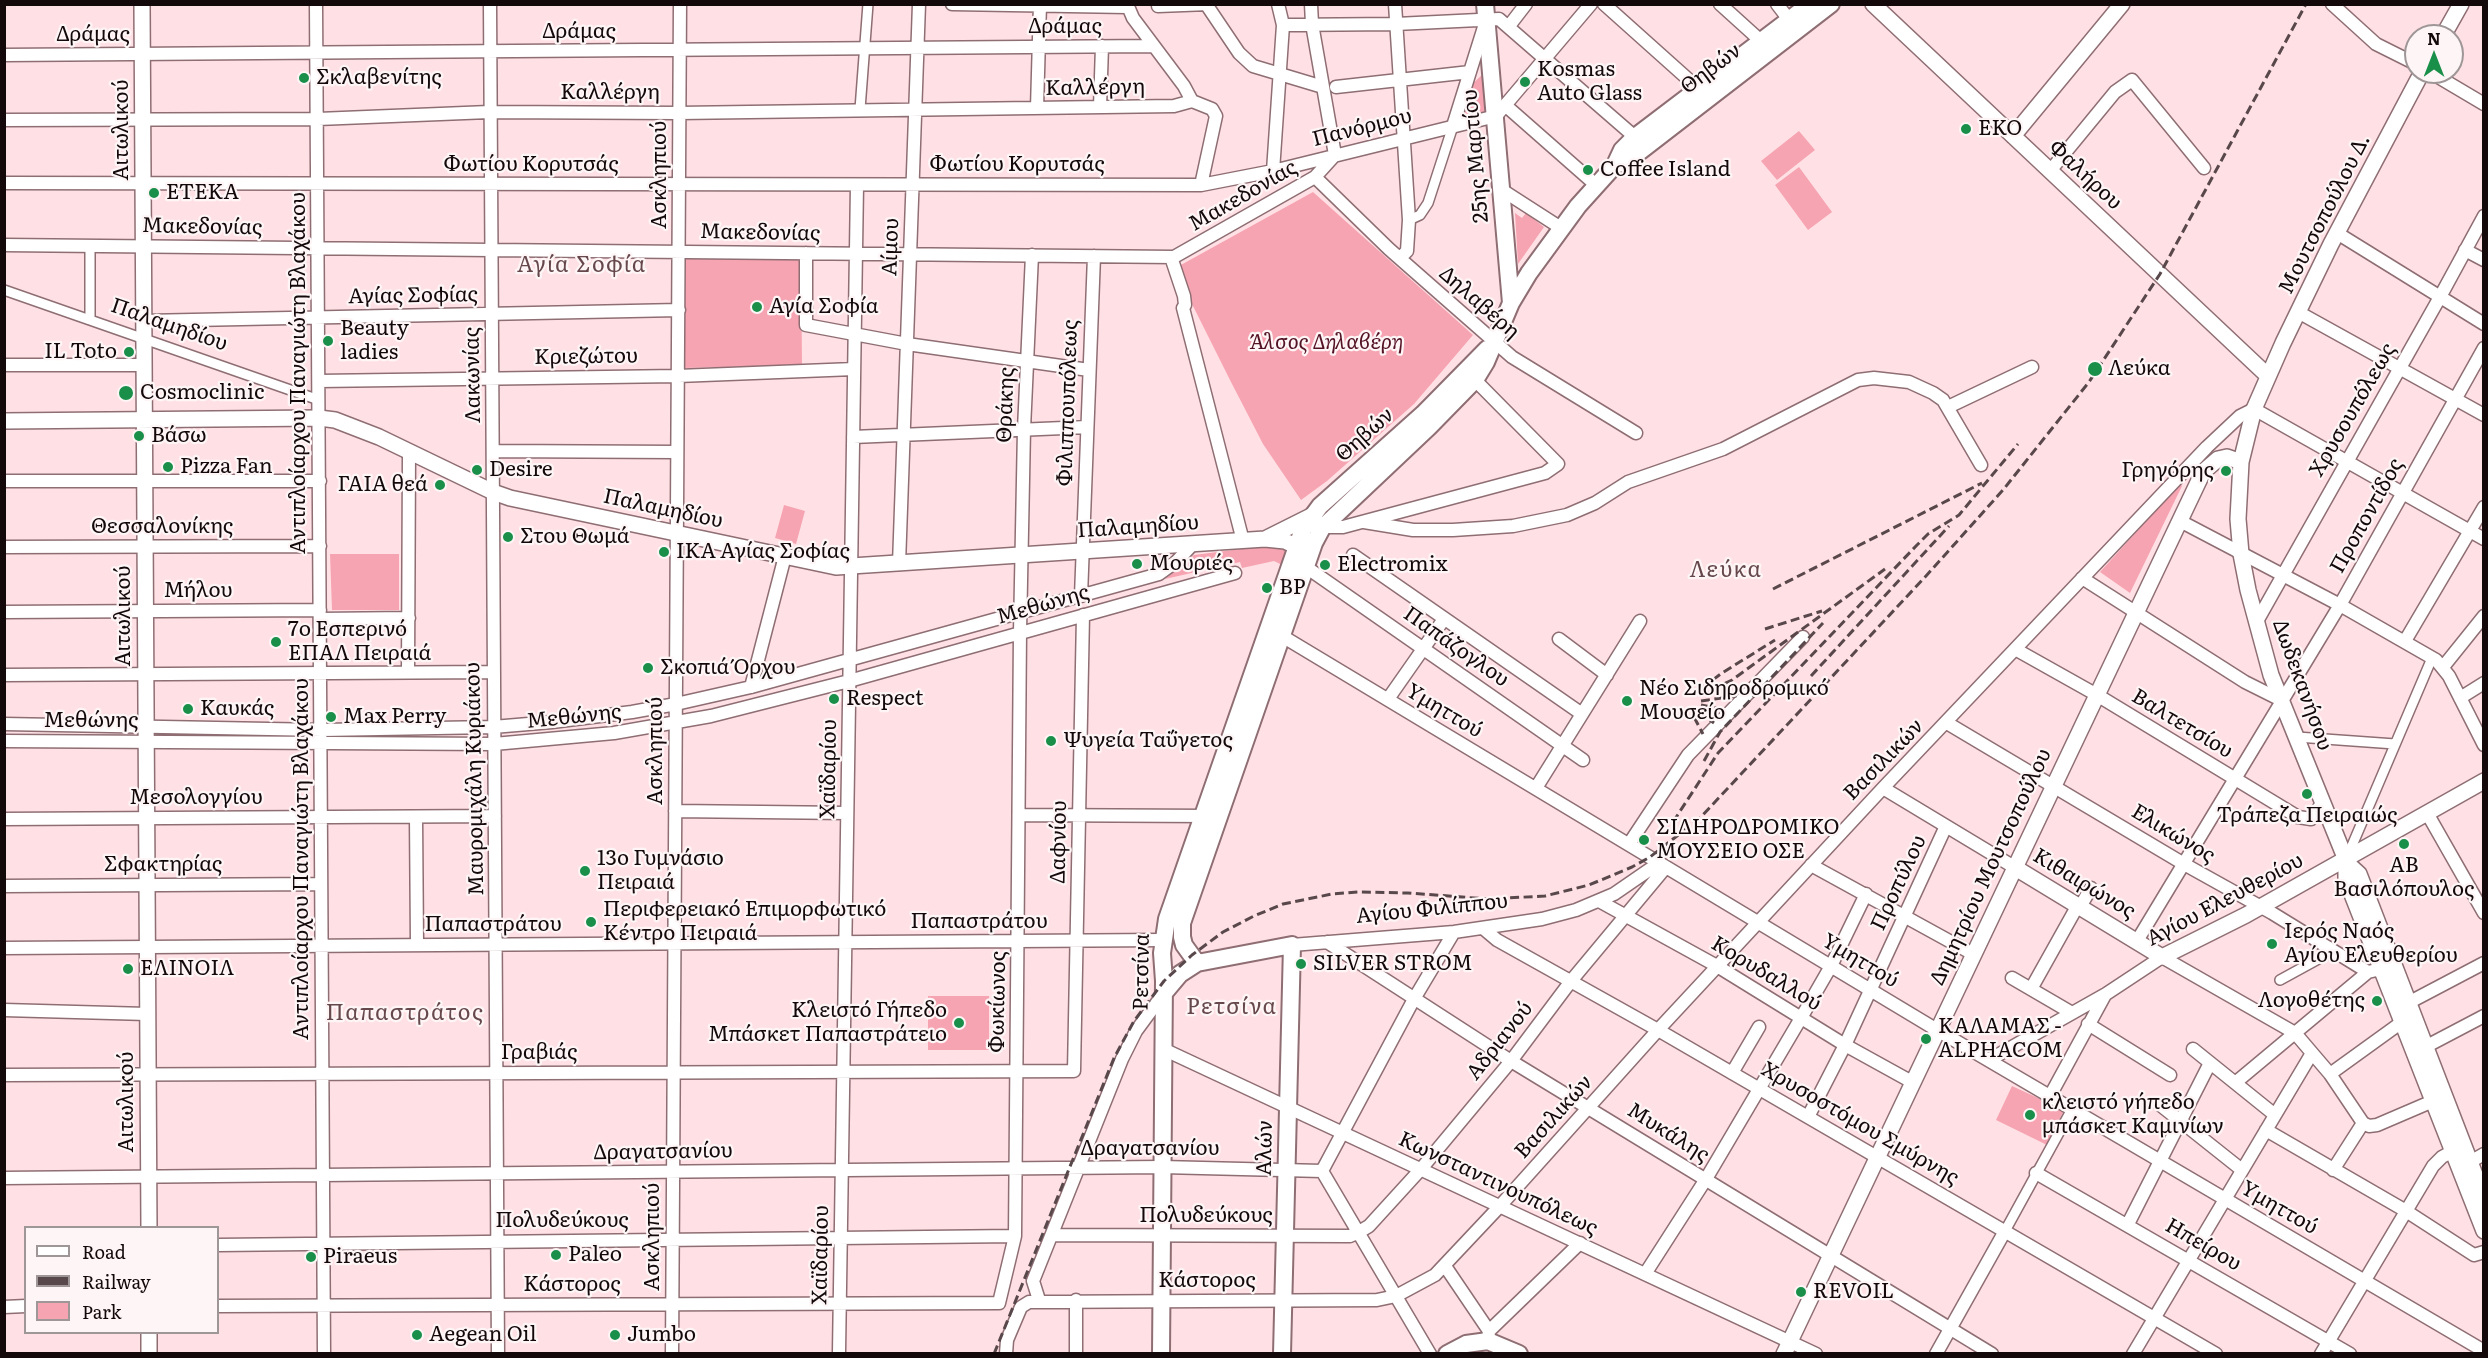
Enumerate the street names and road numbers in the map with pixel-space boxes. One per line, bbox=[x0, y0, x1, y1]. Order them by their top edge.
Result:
street label: Δράμας bbox=[1028, 14, 1102, 40]
street label: Δράμας bbox=[542, 19, 616, 45]
street label: Δράμας bbox=[56, 22, 130, 48]
street label: Θηβών bbox=[1676, 38, 1746, 100]
street label: Καλλέργη bbox=[1045, 75, 1145, 101]
street label: Αιτωλικού bbox=[109, 79, 135, 181]
street label: Καλλέργη bbox=[560, 80, 660, 106]
street label: 25ης Μαρτίου bbox=[1458, 88, 1494, 224]
street label: Πανόρμου bbox=[1310, 103, 1414, 153]
street label: Ασκληπιού bbox=[647, 121, 673, 229]
street label: Μουτσοπούλου Δ. bbox=[2274, 130, 2376, 298]
street label: Φαλήρου bbox=[2043, 135, 2127, 215]
street label: Φωτίου Κορυτσάς bbox=[443, 152, 619, 178]
street label: Φωτίου Κορυτσάς bbox=[929, 152, 1105, 178]
street label: Μακεδονίας bbox=[1185, 155, 1301, 237]
street label: Αντιπλοίαρχου Παναγιώτη Βλαχάκου bbox=[286, 192, 312, 554]
street label: Μακεδονίας bbox=[142, 213, 262, 241]
street label: Αίμου bbox=[877, 218, 905, 276]
street label: Μακεδονίας bbox=[700, 219, 820, 247]
street label: Δηλαβέρη bbox=[1434, 261, 1524, 345]
street label: Αγίας Σοφίας bbox=[348, 282, 478, 310]
street label: Παλαμηδίου bbox=[107, 293, 231, 357]
street label: Φιλιππουπόλεως bbox=[1052, 319, 1084, 487]
street label: Λακωνίας bbox=[460, 327, 486, 423]
street label: Χρυσουπόλεως bbox=[2305, 339, 2401, 481]
street label: Κριεζώτου bbox=[534, 343, 638, 371]
street label: Θράκης bbox=[992, 367, 1020, 443]
street label: Θηβών bbox=[1331, 402, 1399, 468]
street label: Προποντίδος bbox=[2325, 454, 2409, 578]
street label: Παλαμηδίου bbox=[601, 484, 725, 534]
street label: Παλαμηδίου bbox=[1076, 510, 1200, 544]
street label: Θεσσαλονίκης bbox=[91, 514, 233, 540]
street label: Αιτωλικού bbox=[111, 565, 137, 667]
street label: Μήλου bbox=[164, 578, 232, 604]
street label: Μεθώνης bbox=[994, 580, 1092, 630]
street label: Παπάζογλου bbox=[1398, 601, 1514, 693]
street label: Δωδεκανήσου bbox=[2267, 616, 2337, 754]
street label: Μαυρομιχάλη Κυριάκου bbox=[460, 662, 490, 896]
street label: Αντιπλοίαρχου Παναγιώτη Βλαχάκου bbox=[289, 678, 315, 1040]
street label: Υμηττού bbox=[1401, 678, 1487, 744]
street label: Βαλτετσίου bbox=[2127, 684, 2237, 764]
street label: Ασκληπιού bbox=[643, 697, 669, 805]
street label: Μεθώνης bbox=[525, 699, 623, 735]
street label: Μεθώνης bbox=[43, 708, 139, 734]
street label: Βασιλικών bbox=[1839, 714, 1929, 806]
street label: Χαϊδαρίου bbox=[816, 719, 842, 819]
street label: Δημητρίου Μουτσοπούλου bbox=[1925, 745, 2057, 989]
street label: Μεσολογγίου bbox=[129, 785, 263, 811]
street label: Ελικώνος bbox=[2127, 799, 2219, 869]
street label: Δαφνίου bbox=[1046, 800, 1072, 884]
street label: Προπύλου bbox=[1866, 831, 1932, 935]
street label: Κιθαιρώνος bbox=[2028, 844, 2140, 924]
street label: Αγίου Ελευθερίου bbox=[2142, 848, 2308, 952]
street label: Σφακτηρίας bbox=[104, 852, 222, 878]
street label: Αγίου Φιλίππου bbox=[1355, 888, 1509, 930]
street label: Παπαστράτου bbox=[910, 909, 1048, 935]
street label: Παπαστράτου bbox=[424, 912, 562, 938]
street label: Υμηττού bbox=[1817, 928, 1903, 994]
street label: Κορυδαλλού bbox=[1706, 931, 1826, 1017]
street label: Ρετσίνα bbox=[1129, 933, 1155, 1011]
street label: Φωκίωνος bbox=[985, 951, 1011, 1053]
street label: Αδριανού bbox=[1462, 997, 1538, 1085]
street label: Γραβιάς bbox=[501, 1040, 577, 1066]
street label: Αιτωλικού bbox=[114, 1051, 140, 1153]
street label: Χρυσοστόμου Σμύρνης bbox=[1757, 1057, 1963, 1191]
street label: Βασιλικών bbox=[1510, 1070, 1598, 1164]
street label: Μυκάλης bbox=[1622, 1098, 1714, 1168]
street label: Αλών bbox=[1252, 1120, 1278, 1176]
street label: Κωνσταντινουπόλεως bbox=[1394, 1127, 1602, 1241]
street label: Δραγατσανίου bbox=[1080, 1136, 1220, 1162]
street label: Δραγατσανίου bbox=[593, 1138, 733, 1166]
street label: Υμηττού bbox=[2236, 1176, 2322, 1240]
street label: Ασκληπιού bbox=[640, 1183, 666, 1291]
street label: Πολυδεύκους bbox=[1139, 1203, 1273, 1229]
street label: Χαϊδαρίου bbox=[808, 1205, 834, 1305]
street label: Πολυδεύκους bbox=[495, 1208, 629, 1234]
street label: Ηπείρου bbox=[2161, 1213, 2245, 1277]
street label: Κάστορος bbox=[1158, 1268, 1256, 1294]
street label: Κάστορος bbox=[523, 1272, 621, 1298]

